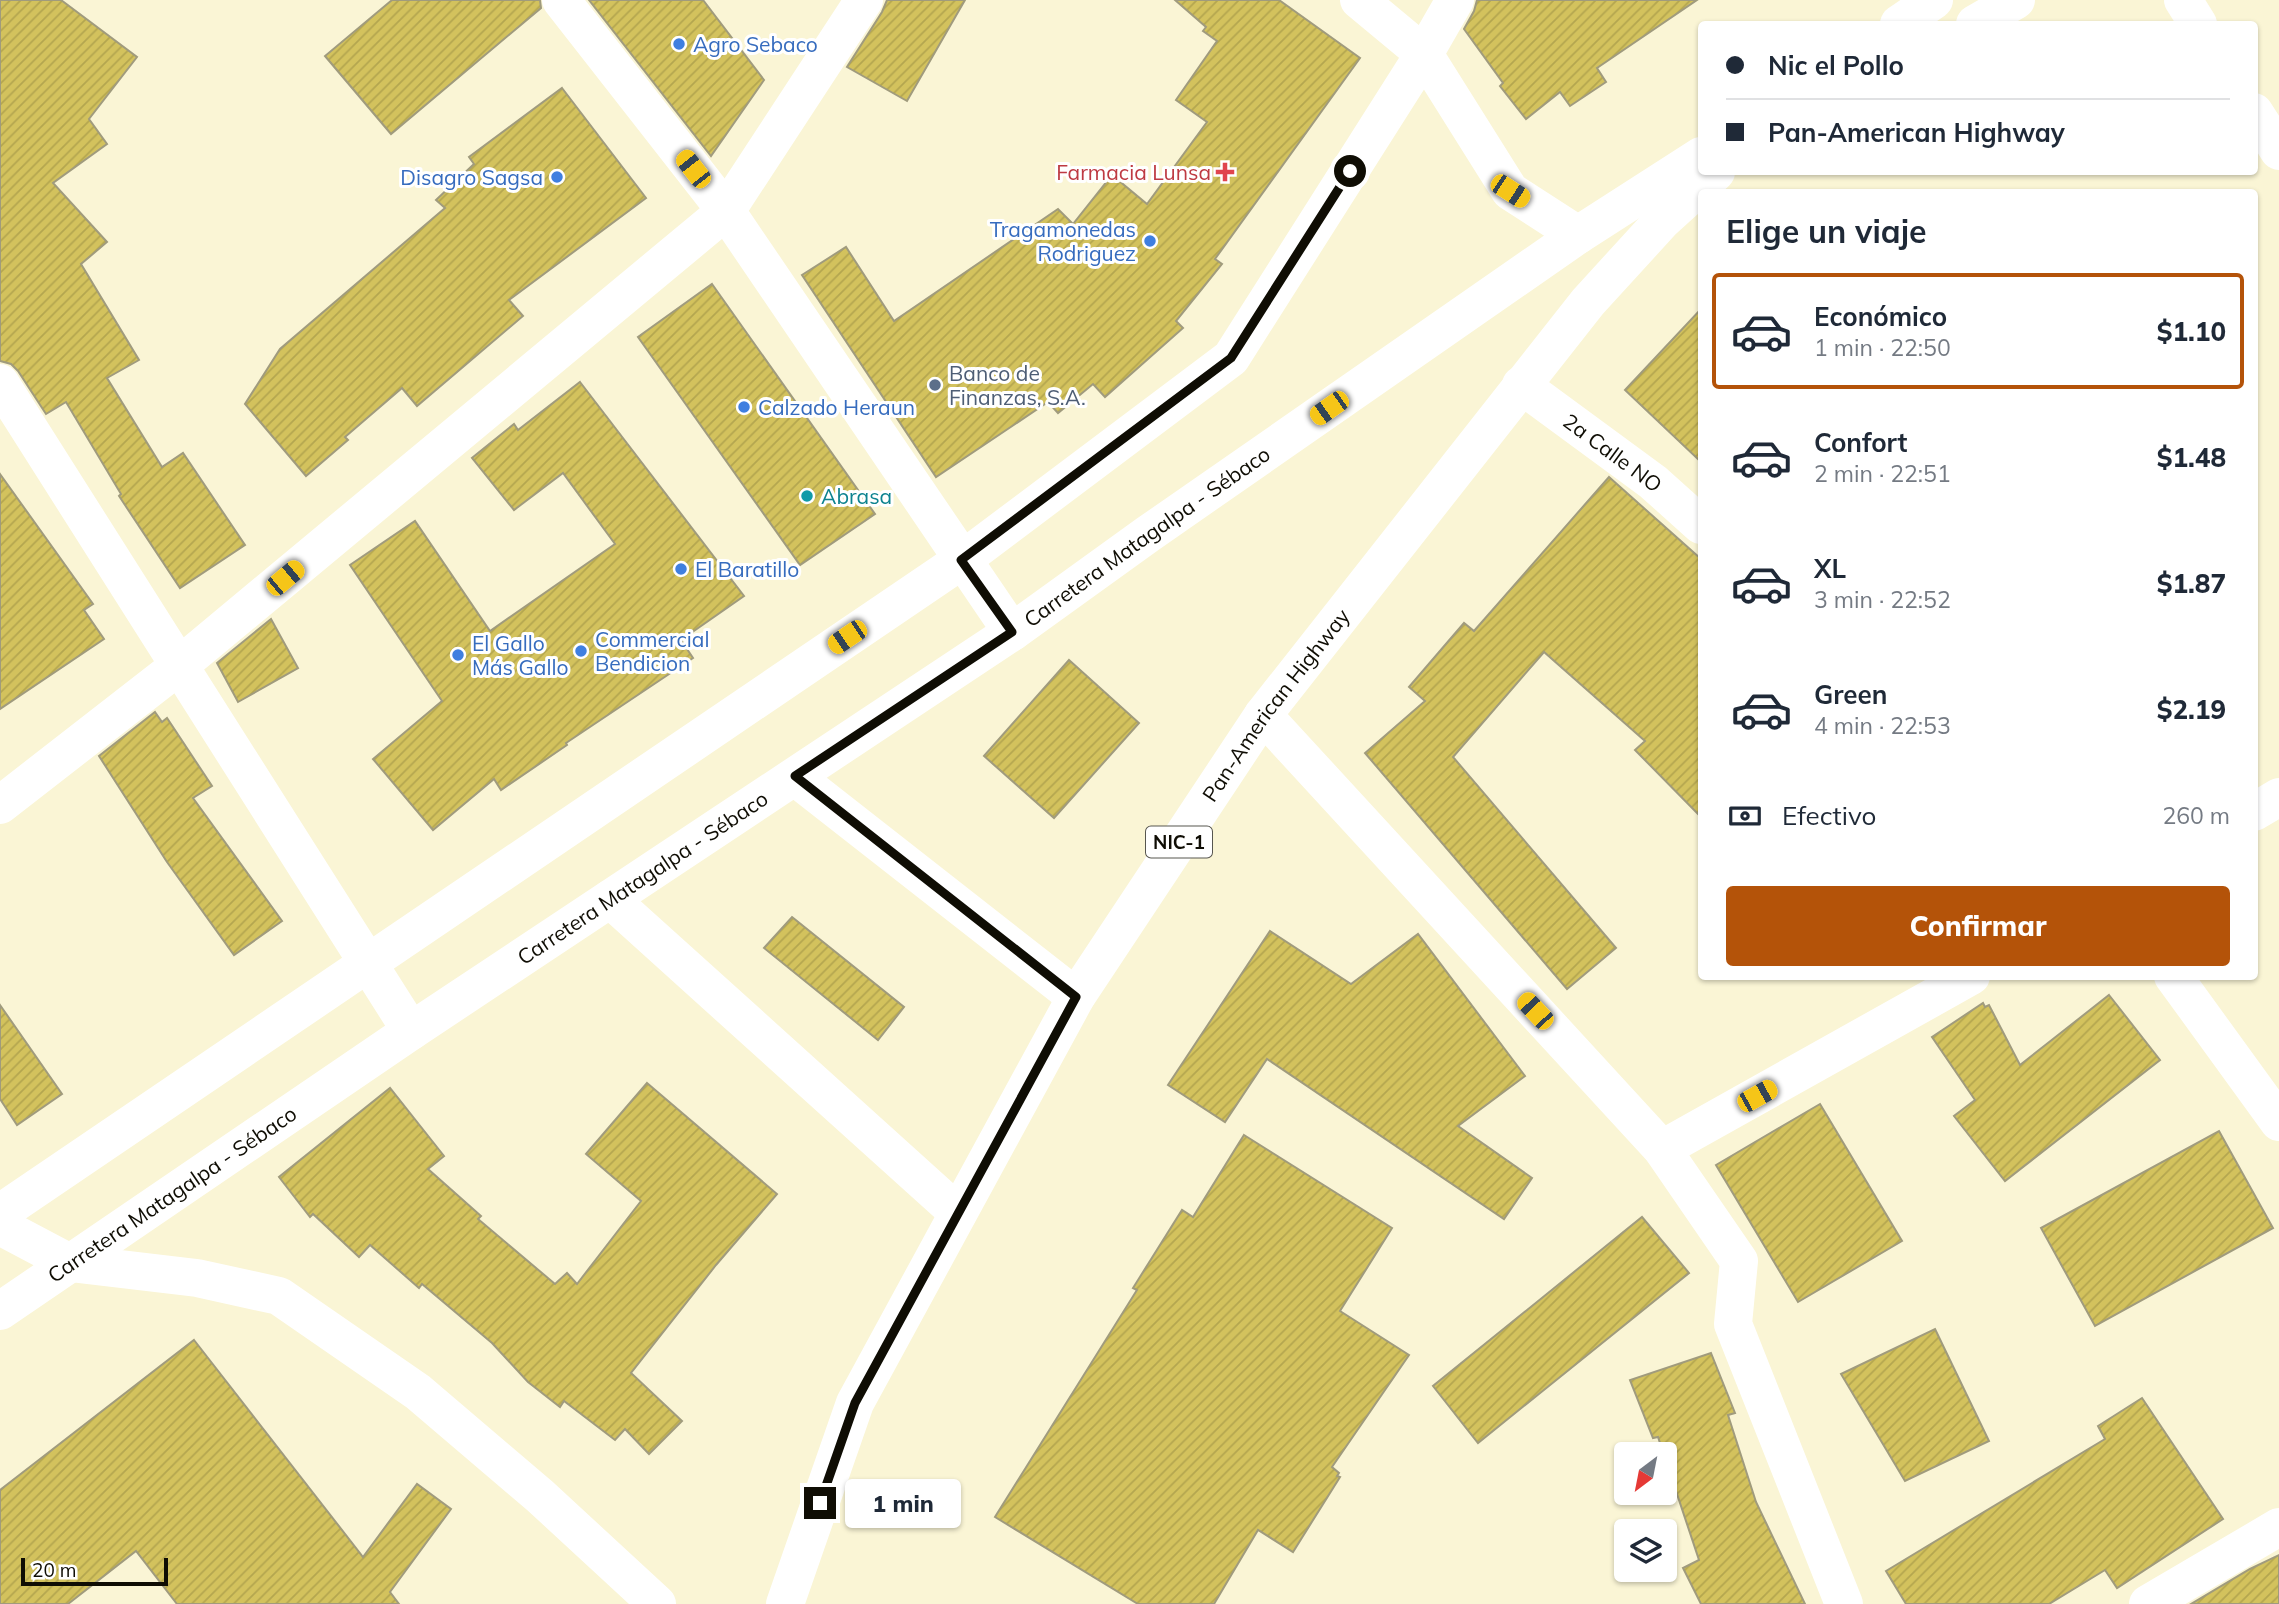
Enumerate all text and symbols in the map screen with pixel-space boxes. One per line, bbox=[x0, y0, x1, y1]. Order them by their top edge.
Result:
place label: Agro Sebaco bbox=[693, 31, 818, 57]
marker: Agro Sebaco bbox=[671, 36, 687, 52]
text: Nic el Pollo bbox=[1768, 49, 1904, 82]
text: Pan-American Highway bbox=[1768, 116, 2065, 149]
car bbox=[672, 146, 715, 192]
route start bbox=[1334, 155, 1366, 187]
place label: Farmacia Lunsa bbox=[1056, 159, 1211, 185]
place label: Disagro Sagsa bbox=[400, 164, 543, 190]
marker: Farmacia Lunsa bbox=[1217, 164, 1233, 180]
marker: Disagro Sagsa bbox=[549, 169, 565, 185]
car bbox=[1487, 171, 1534, 211]
text: Elige un viaje bbox=[1726, 211, 1927, 251]
place label: Tragamonedas Rodriguez bbox=[990, 216, 1136, 266]
marker: Tragamonedas Rodriguez bbox=[1142, 233, 1158, 249]
icon: car bbox=[1730, 300, 1793, 363]
text: Económico bbox=[1814, 300, 1947, 333]
text: $1.10 bbox=[2157, 315, 2226, 348]
text: 1 min · 22:50 bbox=[1814, 333, 1951, 362]
place label: Banco de Finanzas, S.A. bbox=[949, 360, 1086, 410]
marker: Banco de Finanzas, S.A. bbox=[927, 377, 943, 393]
car bbox=[1306, 387, 1353, 429]
place label: Calzado Heraun bbox=[758, 394, 915, 420]
marker: Calzado Heraun bbox=[736, 399, 752, 415]
street label: 2a Calle NO bbox=[1558, 408, 1668, 497]
icon: car bbox=[1730, 426, 1793, 489]
text: Confort bbox=[1814, 426, 1907, 459]
street label: Carretera Matagalpa - Sébaco bbox=[1019, 440, 1275, 632]
text: $1.48 bbox=[2157, 441, 2226, 474]
text: 2 min · 22:51 bbox=[1814, 459, 1951, 488]
place label: Abrasa bbox=[821, 483, 892, 509]
marker: Abrasa bbox=[799, 488, 815, 504]
icon: car bbox=[1730, 552, 1793, 615]
text: XL bbox=[1814, 552, 1846, 585]
car bbox=[263, 556, 308, 600]
place label: El Baratillo bbox=[695, 556, 799, 582]
marker: El Baratillo bbox=[673, 561, 689, 577]
text: $1.87 bbox=[2157, 567, 2226, 600]
text: 3 min · 22:52 bbox=[1814, 585, 1951, 614]
street label: Pan-American Highway bbox=[1196, 603, 1355, 806]
car bbox=[824, 617, 871, 657]
place label: Commercial Bendicion bbox=[595, 626, 709, 676]
place label: El Gallo Más Gallo bbox=[472, 630, 568, 680]
marker: Commercial Bendicion bbox=[573, 643, 589, 659]
marker: El Gallo Más Gallo bbox=[450, 647, 466, 663]
icon: car bbox=[1730, 678, 1793, 741]
text: Green bbox=[1814, 678, 1887, 711]
text: $2.19 bbox=[2157, 693, 2226, 726]
text: 4 min · 22:53 bbox=[1814, 711, 1951, 740]
street label: Carretera Matagalpa - Sébaco bbox=[512, 785, 773, 970]
icon: cash bbox=[1726, 797, 1764, 835]
text: Efectivo bbox=[1782, 799, 1876, 832]
text: 260 m bbox=[2162, 801, 2230, 830]
road number: NIC-1 bbox=[1146, 827, 1212, 858]
button: Confirmar bbox=[1726, 886, 2230, 966]
car bbox=[1513, 988, 1558, 1034]
car bbox=[1734, 1077, 1781, 1115]
street label: Carretera Matagalpa - Sébaco bbox=[42, 1100, 301, 1288]
north arrow bbox=[1614, 1442, 1676, 1505]
map controls bbox=[1614, 1442, 1677, 1582]
callout: 1 min bbox=[844, 1478, 960, 1528]
route end bbox=[804, 1487, 836, 1519]
text: 1 min bbox=[872, 1489, 934, 1518]
button: layers bbox=[1614, 1519, 1677, 1582]
scale bar bbox=[21, 1555, 168, 1587]
text: 20 m bbox=[32, 1558, 76, 1582]

